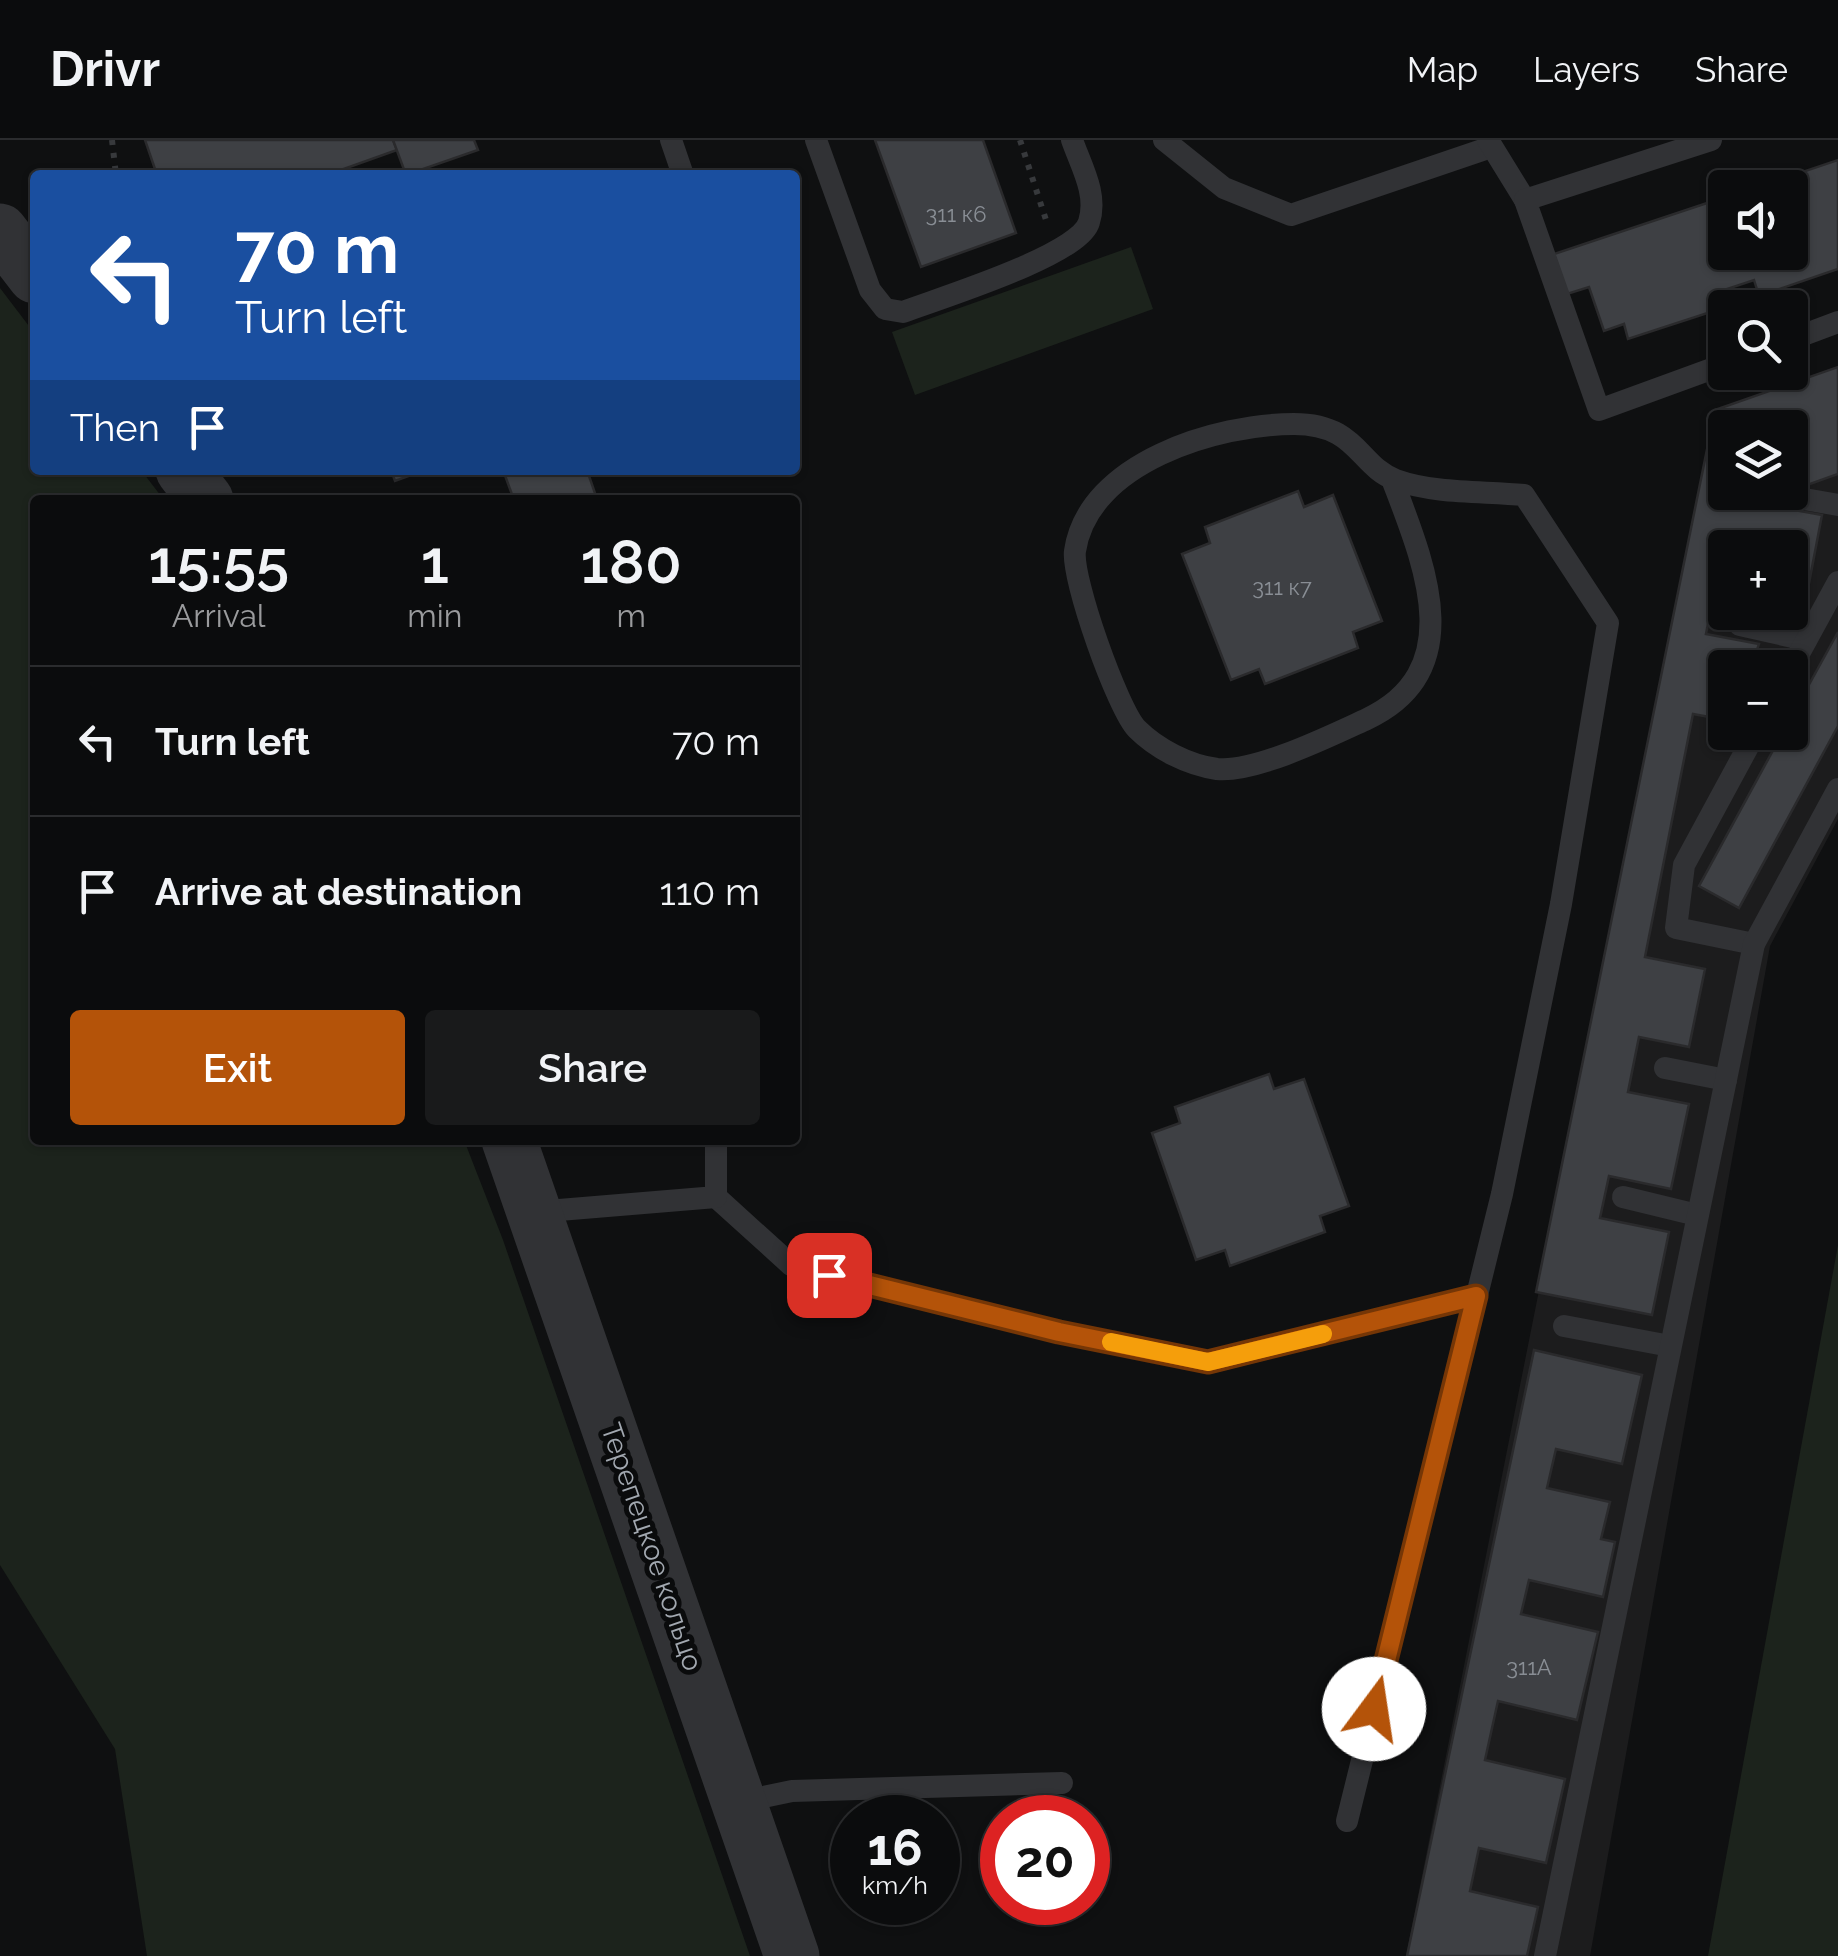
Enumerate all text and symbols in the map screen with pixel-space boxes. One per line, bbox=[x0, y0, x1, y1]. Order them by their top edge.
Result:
text: Drivr bbox=[50, 41, 160, 97]
text: Map bbox=[1407, 49, 1478, 90]
text: Layers bbox=[1533, 49, 1640, 90]
text: Share bbox=[1695, 49, 1788, 90]
map controls bbox=[1708, 170, 1808, 750]
button: sound bbox=[1708, 170, 1808, 270]
house number: 311 к6 bbox=[926, 201, 986, 227]
text: 70 m bbox=[235, 207, 399, 289]
icon: left bbox=[70, 210, 200, 340]
button: search bbox=[1708, 290, 1808, 390]
text: Turn left bbox=[235, 291, 407, 344]
icon: arrive bbox=[180, 400, 235, 455]
text: Then bbox=[70, 405, 160, 450]
button: layers bbox=[1708, 410, 1808, 510]
text: 15:55 bbox=[148, 527, 289, 597]
text: 1 bbox=[421, 527, 449, 597]
text: 180 bbox=[581, 527, 682, 597]
button: + bbox=[1708, 530, 1808, 630]
house number: 311 к7 bbox=[1252, 574, 1312, 600]
text: Arrival bbox=[172, 597, 266, 634]
text: min bbox=[407, 597, 462, 634]
text: m bbox=[616, 597, 646, 634]
button: − bbox=[1708, 650, 1808, 750]
icon: left bbox=[70, 714, 125, 769]
text: Turn left bbox=[155, 719, 310, 764]
text: 70 m bbox=[672, 719, 760, 764]
icon: arrive bbox=[70, 864, 125, 919]
text: Arrive at destination bbox=[155, 869, 522, 914]
text: 110 m bbox=[660, 869, 760, 914]
button: Exit bbox=[70, 1010, 405, 1125]
button: Share bbox=[425, 1010, 760, 1125]
pin bbox=[787, 1233, 872, 1318]
icon: arrive bbox=[802, 1248, 857, 1303]
street label: Терепецкое кольцо bbox=[594, 1419, 710, 1675]
house number: 311А bbox=[1506, 1654, 1552, 1680]
position arrow bbox=[1322, 1657, 1426, 1761]
speed limit sign: 20 bbox=[980, 1795, 1110, 1925]
text: 16 bbox=[867, 1818, 923, 1877]
text: km/h bbox=[862, 1870, 928, 1900]

